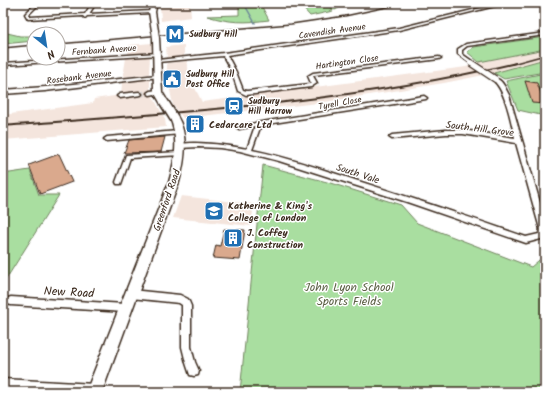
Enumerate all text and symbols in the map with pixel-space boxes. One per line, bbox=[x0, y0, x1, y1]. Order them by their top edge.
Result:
street label: Cavendish Avenue bbox=[298, 19, 367, 44]
metro station icon: Sudbury Hill bbox=[164, 23, 186, 45]
north arrow bbox=[26, 26, 66, 66]
place label: Sudbury Hill bbox=[189, 27, 238, 42]
street label: Fernbank Avenue bbox=[71, 41, 137, 60]
text: N bbox=[43, 44, 58, 63]
street label: Hartington Close bbox=[315, 51, 380, 74]
street label: Rosebank Avenue bbox=[46, 66, 112, 89]
place label: Sudbury Hill Post Office bbox=[186, 67, 235, 92]
public building icon: Sudbury Hill Post Office bbox=[161, 68, 183, 90]
street label: Tyrell Close bbox=[317, 92, 363, 115]
place label: Sudbury Hill Harrow bbox=[248, 94, 293, 119]
station icon: Sudbury Hill Harrow bbox=[223, 95, 245, 117]
building icon: Cedarcare Ltd bbox=[184, 113, 206, 135]
place label: Cedarcare Ltd bbox=[209, 117, 272, 133]
street label: South Hill Grove bbox=[445, 117, 515, 141]
street label: South Vale bbox=[334, 159, 382, 189]
street label: Greenford Road bbox=[149, 166, 185, 233]
place label: Katherine & King's College of London bbox=[228, 198, 313, 226]
school or university icon: Katherine & King's College of London bbox=[203, 200, 225, 222]
place label: J. Coffey Construction bbox=[247, 225, 303, 253]
building icon: J. Coffey Construction bbox=[222, 227, 244, 249]
park label: John Lyon School Sports Fields bbox=[304, 278, 394, 311]
street label: New Road bbox=[43, 282, 96, 303]

